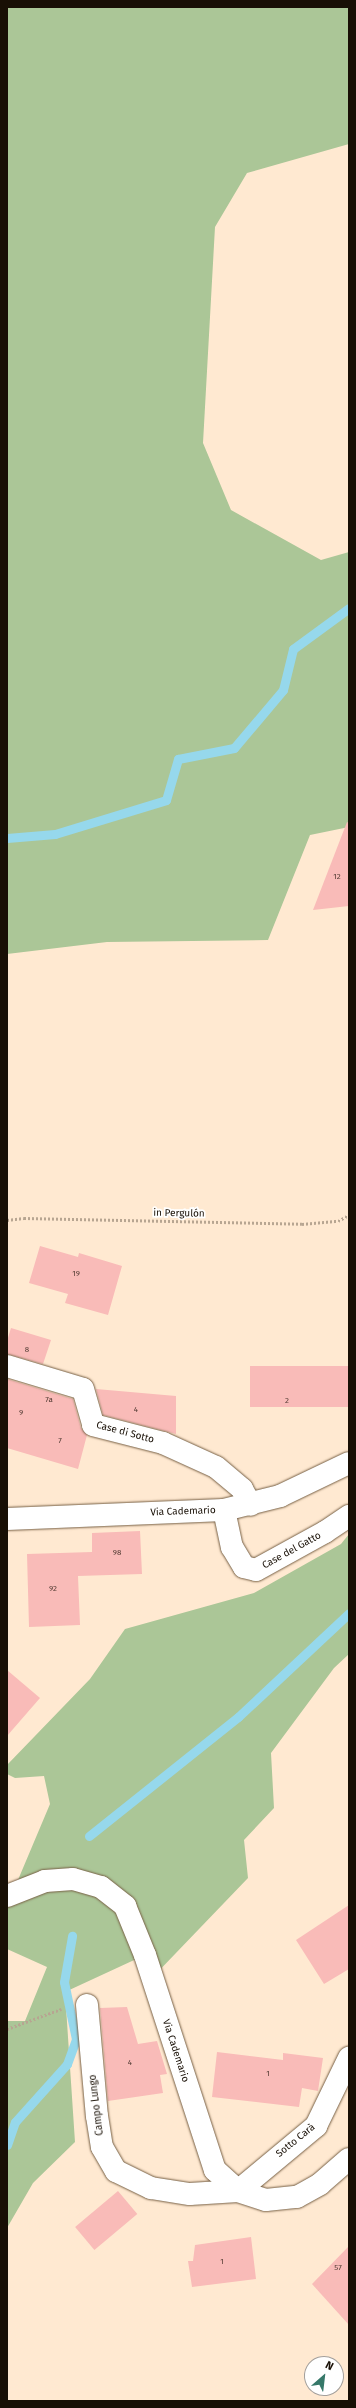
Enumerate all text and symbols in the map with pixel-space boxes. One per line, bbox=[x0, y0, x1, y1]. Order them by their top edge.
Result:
house number: 12 bbox=[333, 872, 341, 882]
street label: in Pergulón bbox=[153, 1208, 205, 1220]
house number: 19 bbox=[72, 1269, 80, 1279]
house number: 8 bbox=[25, 1345, 29, 1355]
house number: 7a bbox=[45, 1395, 53, 1405]
house number: 2 bbox=[285, 1396, 289, 1406]
house number: 4 bbox=[134, 1405, 138, 1415]
house number: 9 bbox=[19, 1408, 23, 1418]
street label: Case di Sotto bbox=[95, 1420, 155, 1446]
house number: 7 bbox=[58, 1436, 62, 1446]
street label: Via Cademario bbox=[150, 1505, 216, 1519]
street label: Case del Gatto bbox=[261, 1530, 323, 1572]
house number: 98 bbox=[113, 1548, 121, 1558]
house number: 92 bbox=[49, 1584, 57, 1594]
street label: Via Cademario bbox=[159, 2018, 191, 2084]
house number: 4 bbox=[128, 2058, 132, 2068]
house number: 1 bbox=[266, 2069, 270, 2079]
street label: Campo Lungo bbox=[87, 2074, 107, 2136]
street label: Sotto Carà bbox=[274, 2122, 318, 2160]
house number: 1 bbox=[220, 2257, 224, 2267]
house number: 57 bbox=[334, 2263, 342, 2273]
north arrow bbox=[304, 2356, 344, 2396]
text: N bbox=[323, 2358, 336, 2373]

